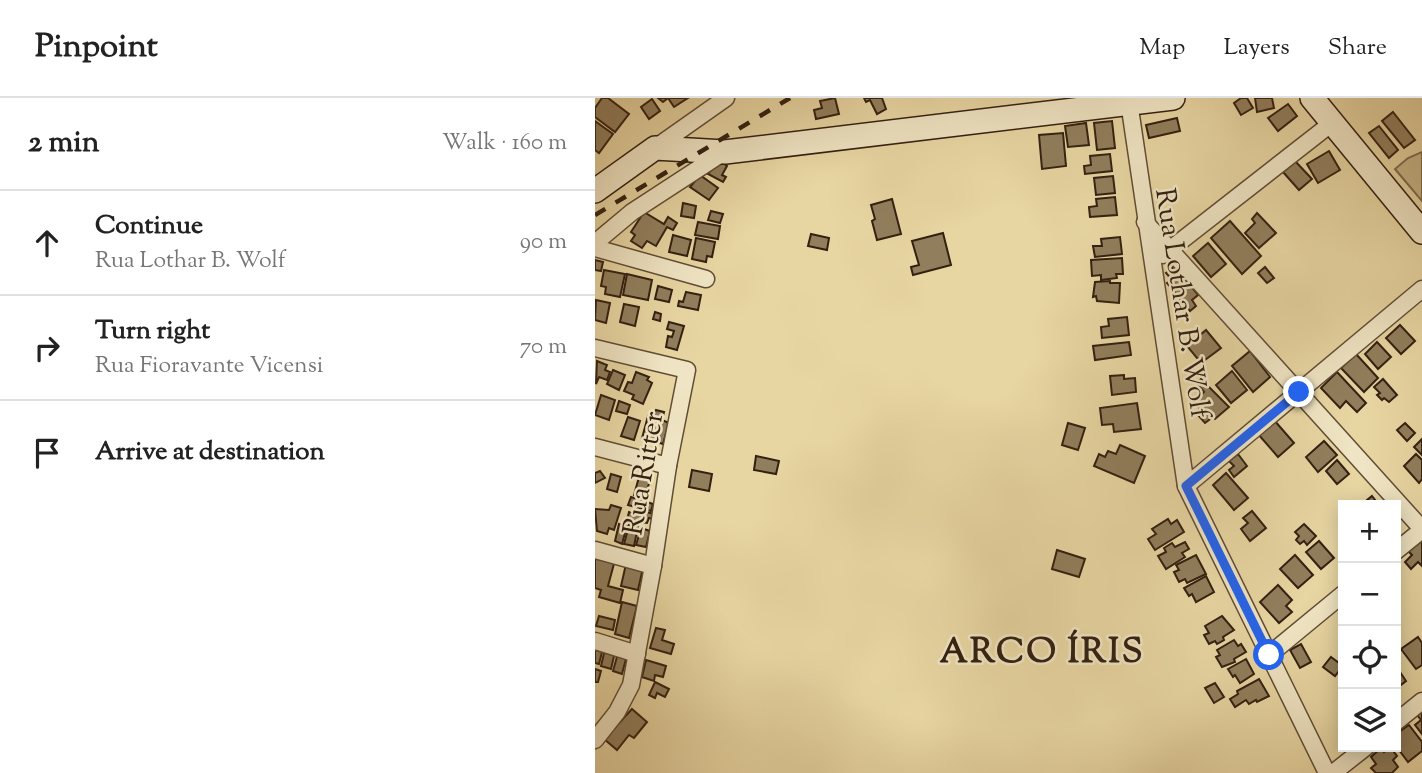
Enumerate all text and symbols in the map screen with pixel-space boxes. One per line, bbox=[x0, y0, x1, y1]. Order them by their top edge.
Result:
text: Pinpoint bbox=[35, 24, 158, 72]
text: Map bbox=[1139, 31, 1185, 65]
text: Layers bbox=[1223, 31, 1290, 65]
text: Share bbox=[1328, 31, 1387, 65]
text: 2 min bbox=[28, 122, 100, 165]
text: Walk · 160 m bbox=[442, 127, 567, 160]
street label: Rua Lothar B. Wolf bbox=[1143, 186, 1219, 423]
text: Continue bbox=[95, 208, 203, 245]
icon: ahead bbox=[28, 224, 66, 262]
text: 90 m bbox=[520, 226, 567, 259]
text: Rua Lothar B. Wolf bbox=[95, 245, 286, 278]
text: Turn right bbox=[95, 313, 210, 350]
icon: right bbox=[28, 329, 66, 367]
text: 70 m bbox=[520, 331, 567, 364]
text: Rua Fioravante Vicensi bbox=[95, 350, 323, 383]
route end bbox=[1283, 376, 1314, 407]
street label: Rua Ritter bbox=[614, 408, 676, 539]
icon: arrive bbox=[28, 434, 66, 472]
text: Arrive at destination bbox=[95, 434, 325, 471]
map controls bbox=[1338, 500, 1401, 752]
button: + bbox=[1338, 500, 1401, 563]
button: − bbox=[1338, 563, 1401, 626]
button: locate bbox=[1338, 626, 1401, 689]
district label: ARCO ÍRIS bbox=[939, 628, 1145, 679]
route start bbox=[1253, 639, 1284, 670]
button: layers bbox=[1338, 689, 1401, 752]

